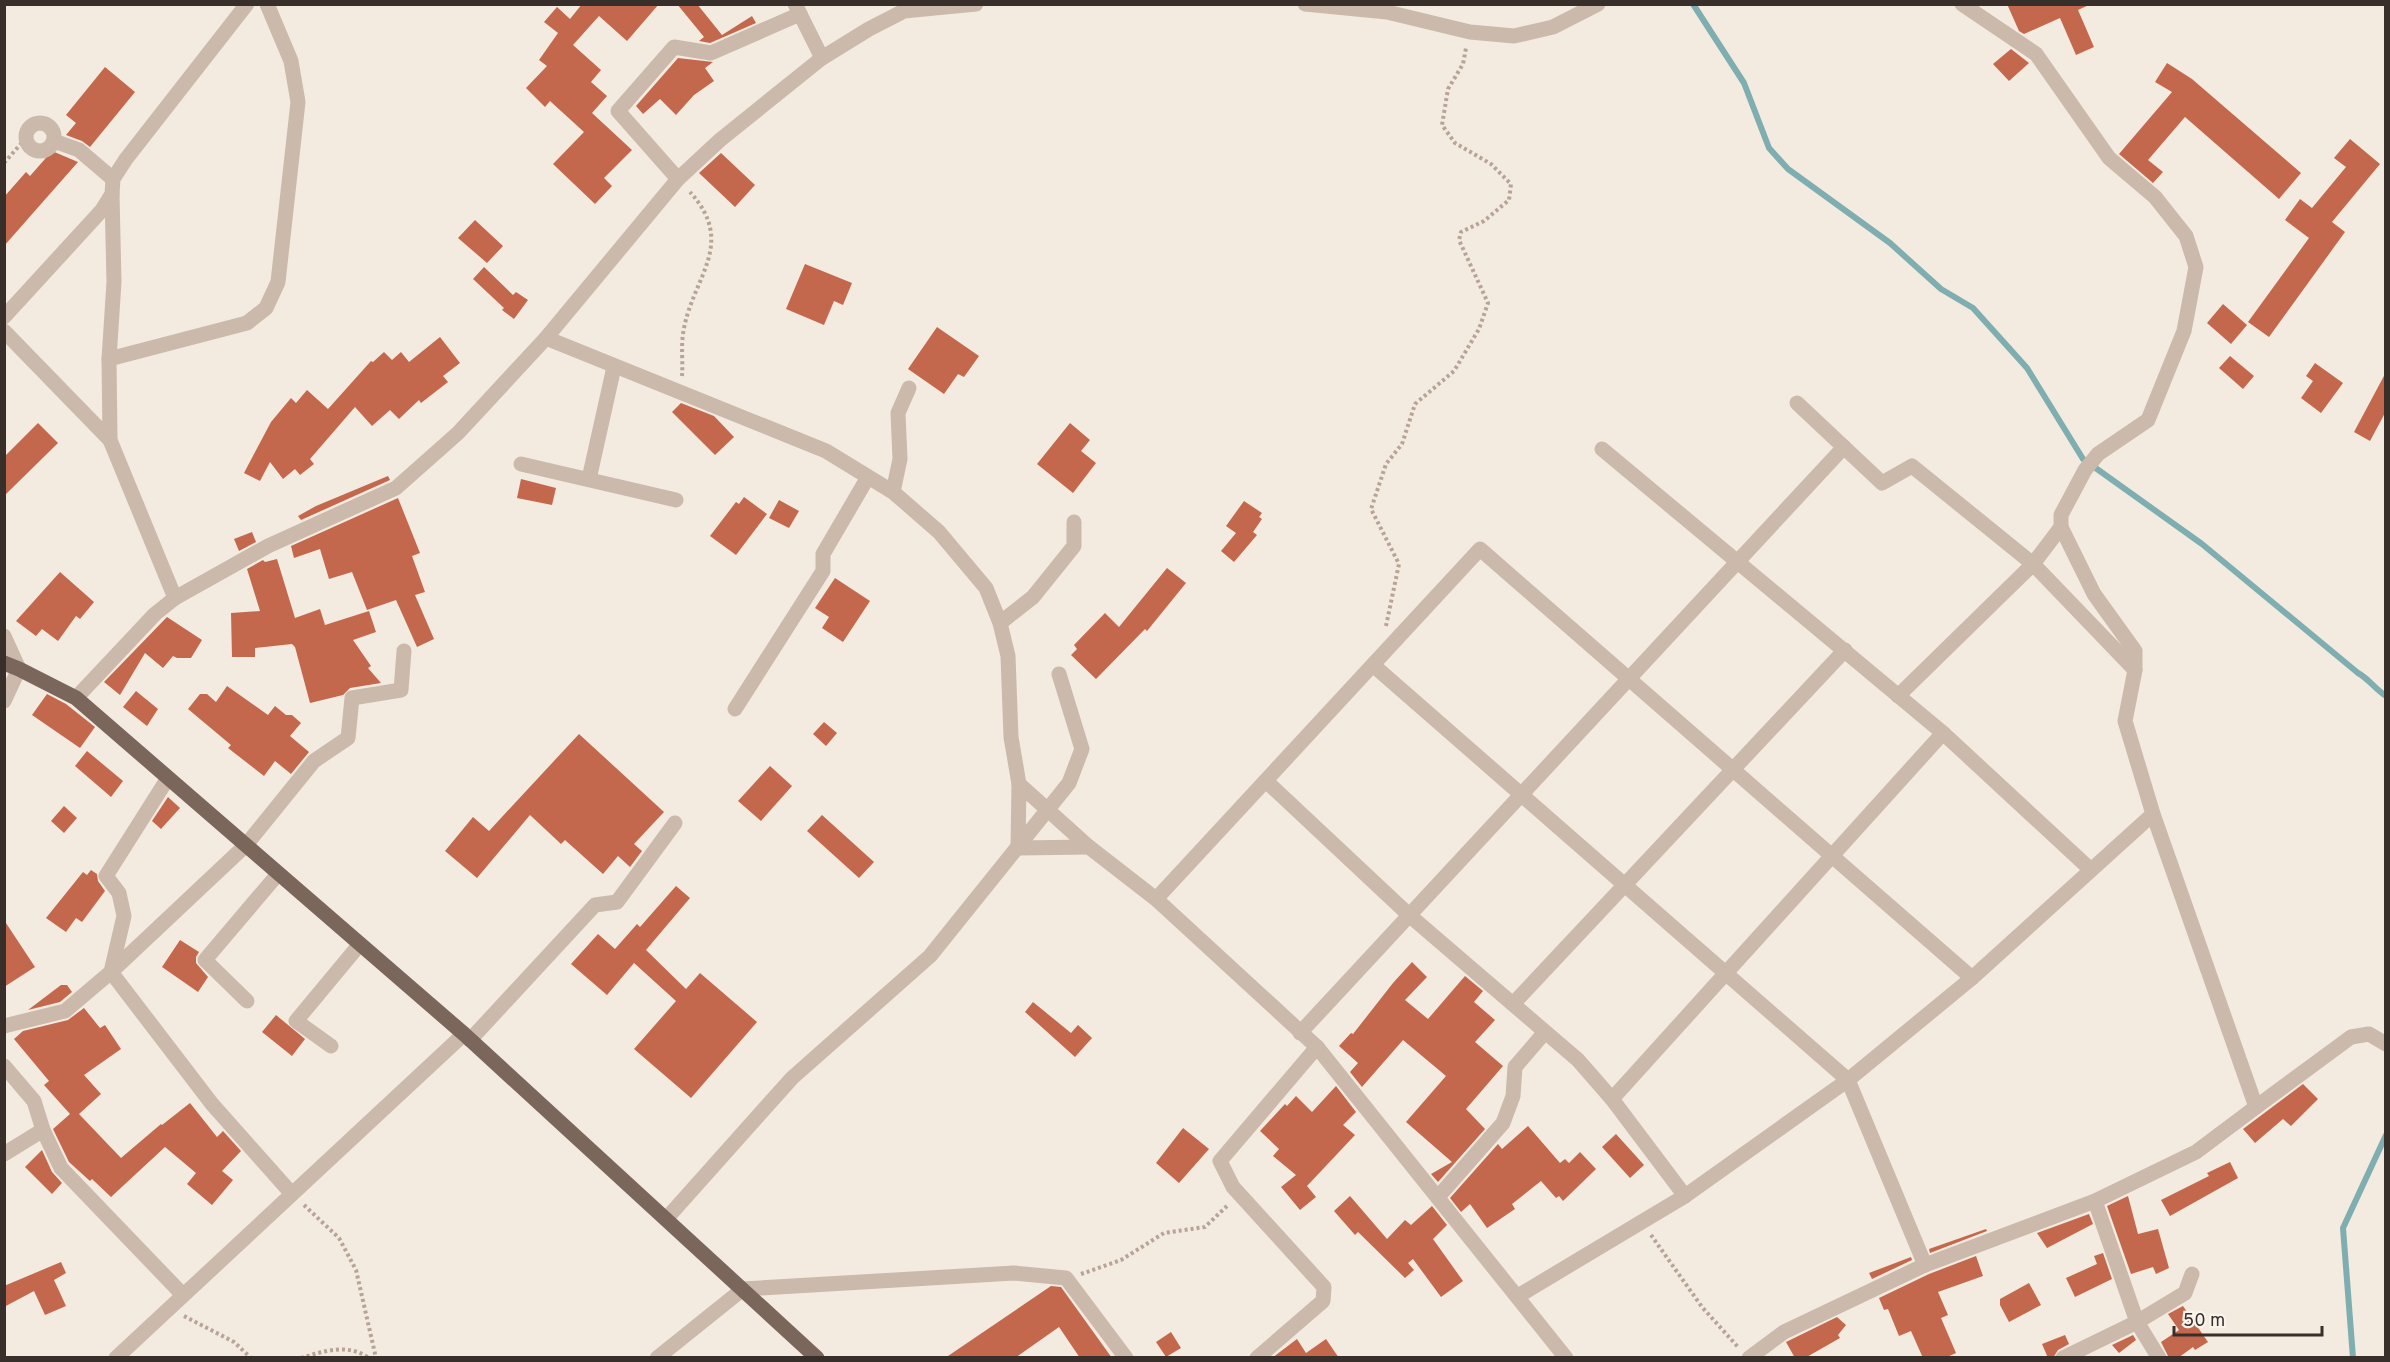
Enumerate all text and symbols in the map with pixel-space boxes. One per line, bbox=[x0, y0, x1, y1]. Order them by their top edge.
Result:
scale bar bbox=[2174, 1299, 2322, 1337]
text: 50 m bbox=[2183, 1310, 2225, 1333]

